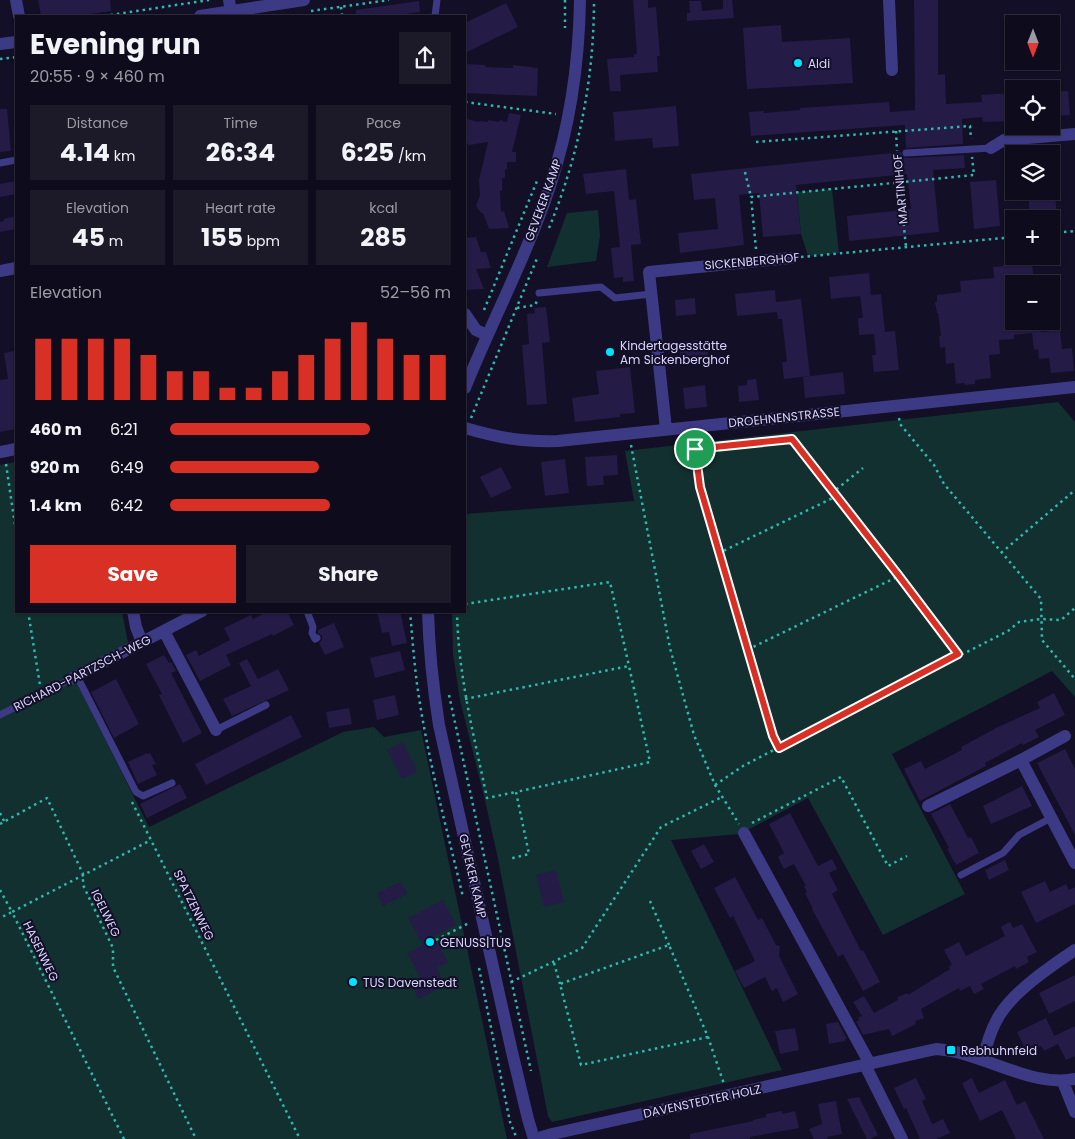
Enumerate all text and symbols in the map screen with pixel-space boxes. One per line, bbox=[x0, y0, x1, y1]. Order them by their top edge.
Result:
north arrow bbox=[1005, 15, 1060, 70]
map controls bbox=[1005, 15, 1060, 330]
text: Evening run bbox=[30, 25, 201, 64]
button: share bbox=[399, 32, 451, 84]
place label: Aldi bbox=[808, 55, 830, 72]
marker: Aldi bbox=[792, 57, 804, 69]
text: 20:55 · 9 × 460 m bbox=[30, 65, 165, 88]
button: locate bbox=[1005, 80, 1060, 135]
text: Distance bbox=[67, 113, 128, 133]
text: Time bbox=[223, 113, 258, 133]
text: Pace bbox=[366, 113, 401, 133]
text: 4.14 bbox=[60, 135, 110, 170]
text: 26:34 bbox=[206, 135, 275, 170]
text: 6:25 bbox=[341, 135, 394, 170]
button: layers bbox=[1005, 145, 1060, 200]
text: km bbox=[110, 146, 135, 166]
text: /km bbox=[394, 146, 426, 166]
street label: MARTINIHOF bbox=[888, 153, 912, 225]
street label: GEVEKER KAMP bbox=[520, 157, 566, 243]
text: Elevation bbox=[66, 198, 129, 218]
text: Heart rate bbox=[205, 198, 276, 218]
text: kcal bbox=[369, 198, 398, 218]
button: + bbox=[1005, 210, 1060, 265]
text: 45 bbox=[72, 220, 105, 255]
text: 155 bbox=[201, 220, 243, 255]
text: 285 bbox=[360, 220, 407, 255]
text: m bbox=[105, 231, 123, 251]
text: bpm bbox=[243, 231, 280, 251]
street label: SICKENBERGHOF bbox=[704, 248, 800, 274]
button: − bbox=[1005, 275, 1060, 330]
text: Elevation bbox=[30, 281, 102, 304]
text: 52–56 m bbox=[380, 281, 451, 304]
place label: Kindertagesstätte Am Sickenberghof bbox=[620, 337, 730, 368]
marker: Kindertagesstätte Am Sickenberghof bbox=[604, 346, 616, 358]
street label: DROEHNENSTRASSE bbox=[727, 403, 841, 431]
text: 460 m bbox=[30, 418, 82, 441]
text: 6:21 bbox=[110, 418, 138, 441]
pin bbox=[674, 428, 716, 470]
icon: arrive bbox=[681, 435, 709, 463]
text: 920 m bbox=[30, 456, 80, 479]
text: 6:49 bbox=[110, 456, 144, 479]
text: 1.4 km bbox=[30, 494, 82, 517]
text: 6:42 bbox=[110, 494, 143, 517]
button: Save bbox=[30, 545, 236, 603]
button: Share bbox=[246, 545, 451, 603]
street label: RICHARD-PARTZSCH-WEG bbox=[10, 631, 154, 715]
street label: GEVEKER KAMP bbox=[455, 832, 491, 920]
street label: SPATZENWEG bbox=[170, 867, 218, 943]
street label: IGELWEG bbox=[87, 886, 125, 940]
street label: HASENWEG bbox=[19, 918, 63, 984]
place label: GENUSS|TUS bbox=[440, 934, 511, 951]
marker: GENUSS|TUS bbox=[424, 936, 436, 948]
place label: TUS Davenstedt bbox=[363, 974, 457, 991]
marker: TUS Davenstedt bbox=[347, 976, 359, 988]
place label: Rebhuhnfeld bbox=[961, 1042, 1037, 1059]
marker: Rebhuhnfeld bbox=[945, 1044, 957, 1056]
street label: DAVENSTEDTER HOLZ bbox=[642, 1080, 762, 1122]

